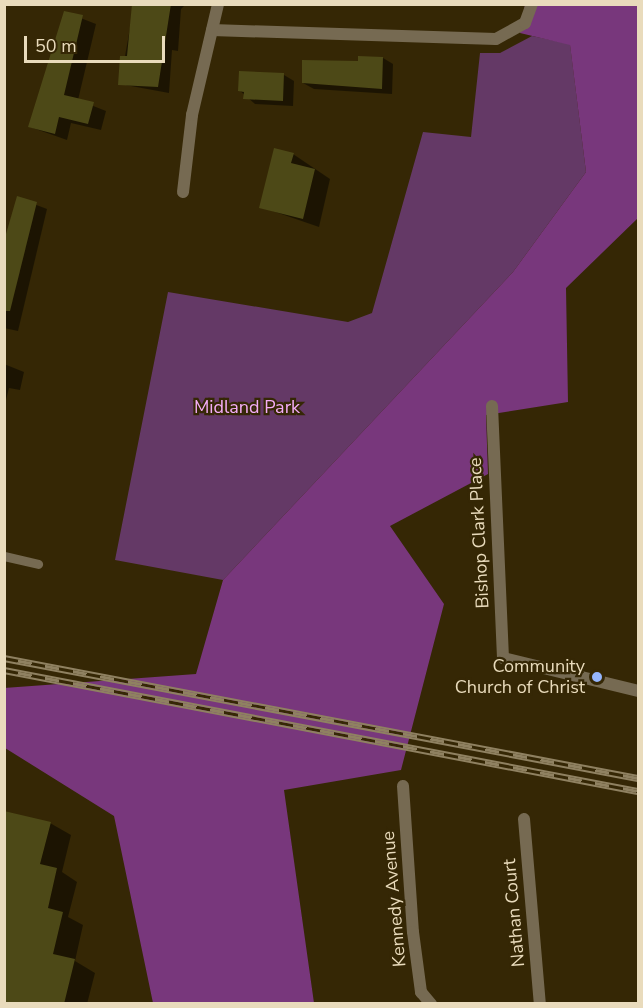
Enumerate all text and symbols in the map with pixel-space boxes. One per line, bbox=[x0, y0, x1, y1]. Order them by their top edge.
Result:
scale bar bbox=[27, 24, 168, 62]
text: 50 m bbox=[35, 34, 77, 58]
park label: Midland Park bbox=[194, 396, 300, 418]
street label: Bishop Clark Place bbox=[464, 457, 494, 609]
place label: Community Church of Christ bbox=[455, 656, 585, 698]
marker: Community Church of Christ bbox=[590, 670, 604, 684]
street label: Kennedy Avenue bbox=[377, 830, 411, 968]
street label: Nathan Court bbox=[499, 858, 529, 968]

